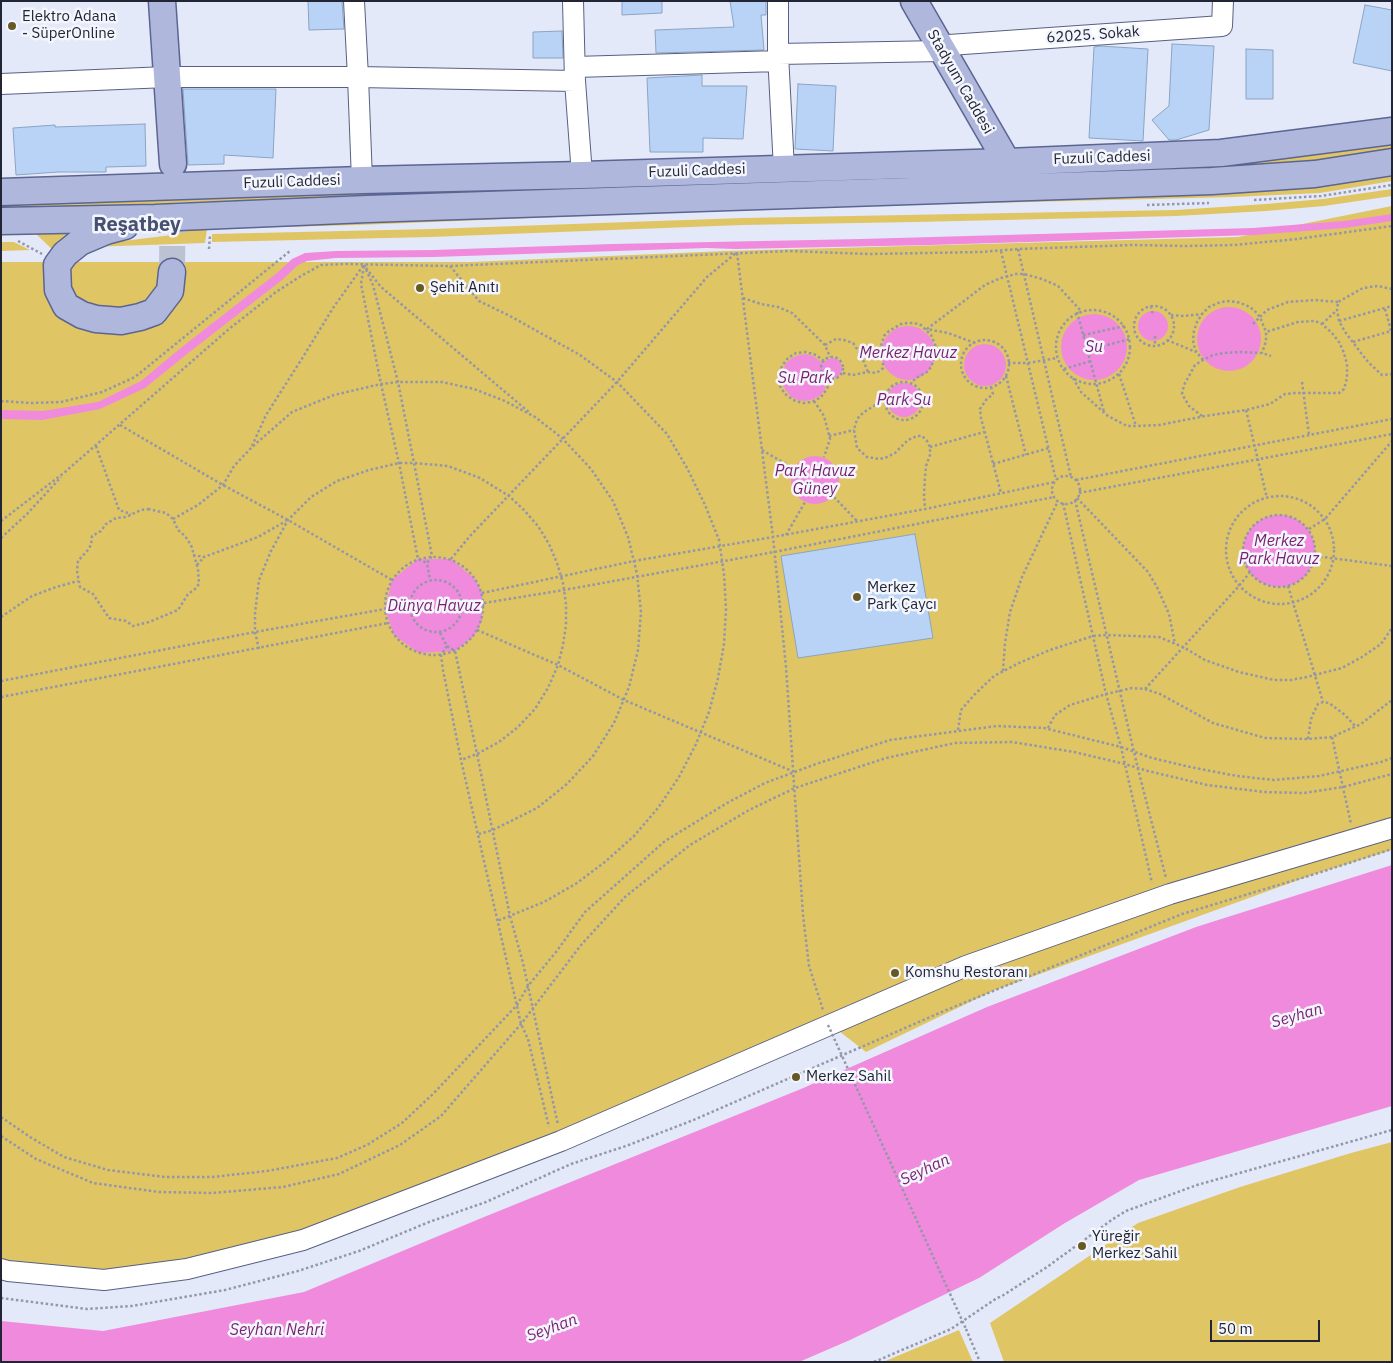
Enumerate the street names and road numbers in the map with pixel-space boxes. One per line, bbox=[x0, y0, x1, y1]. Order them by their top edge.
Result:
street label: 62025. Sokak bbox=[1046, 23, 1140, 47]
street label: Stadyum Caddesi bbox=[923, 27, 997, 137]
street label: Fuzuli Caddesi bbox=[1053, 147, 1151, 169]
street label: Fuzuli Caddesi bbox=[648, 160, 746, 182]
street label: Fuzuli Caddesi bbox=[243, 171, 341, 193]

